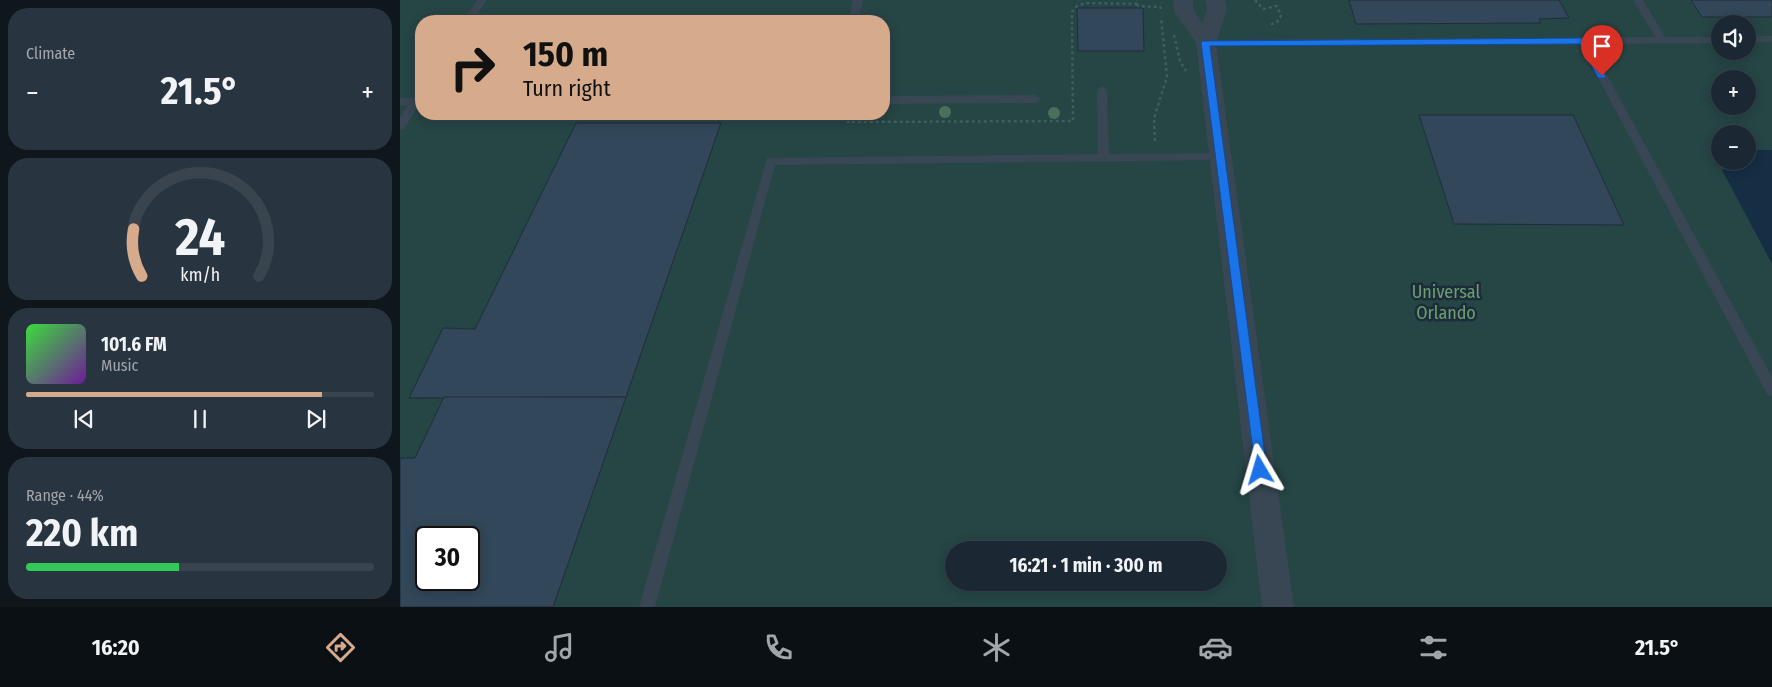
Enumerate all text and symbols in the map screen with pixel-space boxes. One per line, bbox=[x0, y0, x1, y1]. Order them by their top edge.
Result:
map controls bbox=[1711, 15, 1756, 170]
button: sound bbox=[1711, 15, 1756, 60]
pin bbox=[1581, 25, 1623, 76]
icon: arrive bbox=[1588, 32, 1616, 60]
text: 150 m bbox=[523, 33, 608, 75]
icon: right bbox=[440, 35, 505, 100]
text: Climate bbox=[26, 44, 75, 63]
text: 21.5° bbox=[161, 68, 239, 114]
button: + bbox=[1711, 70, 1756, 115]
text: Turn right bbox=[523, 75, 611, 102]
text: − bbox=[26, 76, 39, 109]
text: + bbox=[361, 76, 374, 109]
button: − bbox=[1711, 125, 1756, 170]
text: 24 bbox=[174, 206, 225, 269]
text: km/h bbox=[180, 264, 220, 286]
park label: Universal Orlando bbox=[1412, 281, 1480, 324]
text: 101.6 FM bbox=[101, 333, 167, 356]
text: Music bbox=[101, 356, 138, 375]
icon: previous bbox=[70, 405, 98, 433]
icon: pause bbox=[186, 405, 214, 433]
icon: next bbox=[302, 405, 330, 433]
position arrow bbox=[1233, 443, 1285, 495]
text: Range · 44% bbox=[26, 486, 104, 505]
text: 220 km bbox=[26, 510, 138, 556]
speed limit sign: 30 bbox=[415, 526, 480, 591]
text: 16:21 · 1 min · 300 m bbox=[1010, 554, 1162, 577]
icon: directions bbox=[323, 630, 358, 665]
icon: music bbox=[542, 630, 577, 665]
icon: phone bbox=[761, 630, 796, 665]
icon: climate bbox=[979, 630, 1014, 665]
icon: car bbox=[1198, 630, 1233, 665]
icon: filters bbox=[1416, 630, 1451, 665]
text: 16:20 bbox=[92, 634, 140, 661]
text: 21.5° bbox=[1635, 634, 1680, 661]

